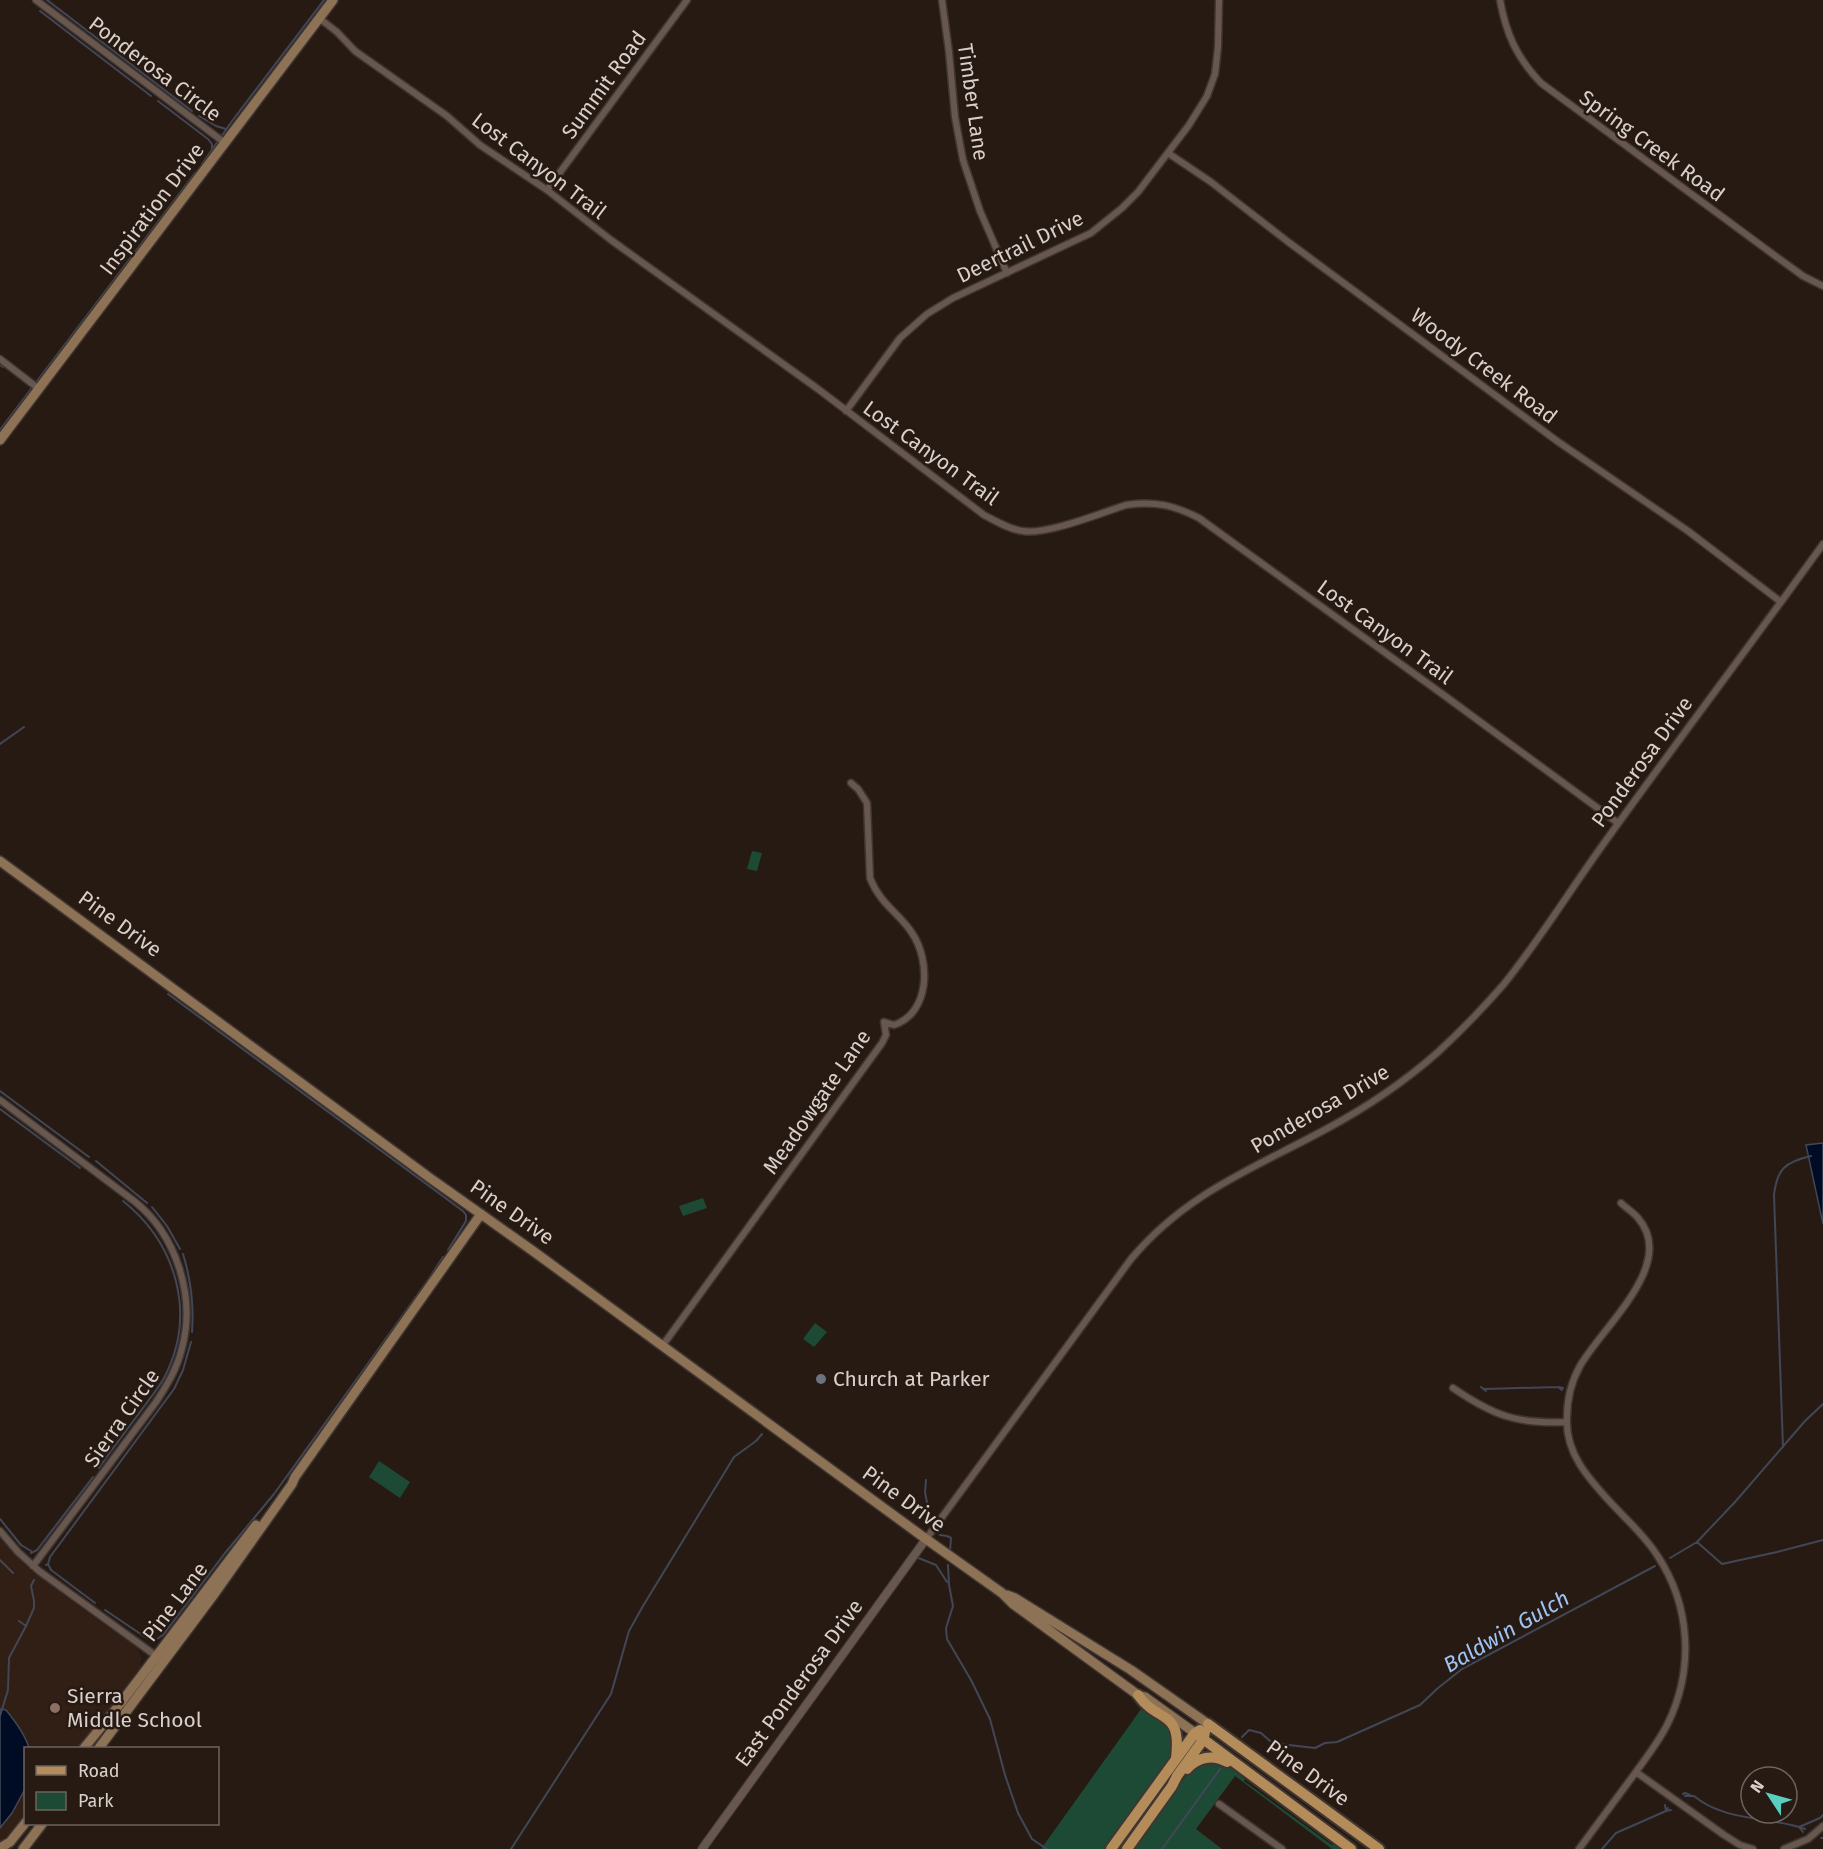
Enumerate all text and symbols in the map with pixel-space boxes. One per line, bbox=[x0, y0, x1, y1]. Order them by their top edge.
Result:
street label: Ponderosa Circle bbox=[84, 11, 226, 127]
street label: Summit Road bbox=[556, 26, 652, 144]
street label: Timber Lane bbox=[952, 42, 994, 162]
street label: Spring Creek Road bbox=[1574, 85, 1730, 207]
street label: Lost Canyon Trail bbox=[467, 107, 611, 225]
street label: Inspiration Drive bbox=[94, 138, 210, 280]
street label: Deertrail Drive bbox=[952, 205, 1088, 289]
street label: Woody Creek Road bbox=[1406, 302, 1562, 430]
street label: Lost Canyon Trail bbox=[858, 395, 1004, 511]
street label: Lost Canyon Trail bbox=[1312, 574, 1458, 690]
street label: Ponderosa Drive bbox=[1586, 691, 1698, 833]
street label: Pine Drive bbox=[73, 885, 167, 963]
street label: Meadowgate Lane bbox=[757, 1025, 877, 1179]
street label: Ponderosa Drive bbox=[1246, 1059, 1394, 1159]
street label: Pine Drive bbox=[465, 1174, 559, 1250]
street label: Sierra Circle bbox=[79, 1364, 165, 1472]
place label: Church at Parker bbox=[833, 1366, 990, 1392]
marker: Church at Parker bbox=[814, 1372, 828, 1386]
street label: Pine Drive bbox=[857, 1460, 951, 1538]
street label: Pine Lane bbox=[137, 1557, 213, 1647]
water label: Baldwin Gulch bbox=[1438, 1584, 1574, 1678]
street label: East Ponderosa Drive bbox=[729, 1594, 869, 1772]
place label: Sierra Middle School bbox=[67, 1683, 202, 1733]
marker: Sierra Middle School bbox=[48, 1701, 62, 1715]
street label: Pine Drive bbox=[1261, 1734, 1355, 1812]
legend bbox=[24, 1747, 219, 1825]
text: Road bbox=[78, 1760, 120, 1782]
north arrow bbox=[1739, 1765, 1799, 1825]
text: N bbox=[1746, 1777, 1768, 1796]
text: Park bbox=[78, 1790, 114, 1812]

